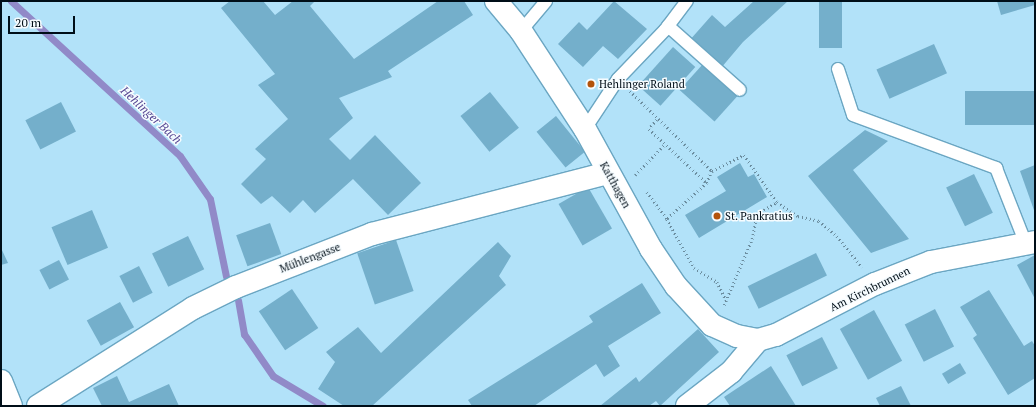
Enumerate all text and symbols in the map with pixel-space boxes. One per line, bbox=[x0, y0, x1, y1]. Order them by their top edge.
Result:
scale bar bbox=[10, 8, 77, 34]
text: 20 m bbox=[15, 15, 41, 30]
place label: Hehlinger Roland bbox=[599, 77, 685, 91]
marker: Hehlinger Roland bbox=[586, 79, 596, 89]
water label: Hehlinger Bach bbox=[118, 83, 184, 147]
street label: Katthagen bbox=[597, 160, 633, 210]
place label: St. Pankratius bbox=[725, 209, 793, 223]
marker: St. Pankratius bbox=[712, 211, 722, 221]
street label: Mühlengasse bbox=[278, 240, 342, 276]
street label: Am Kirchbrunnen bbox=[828, 264, 912, 314]

